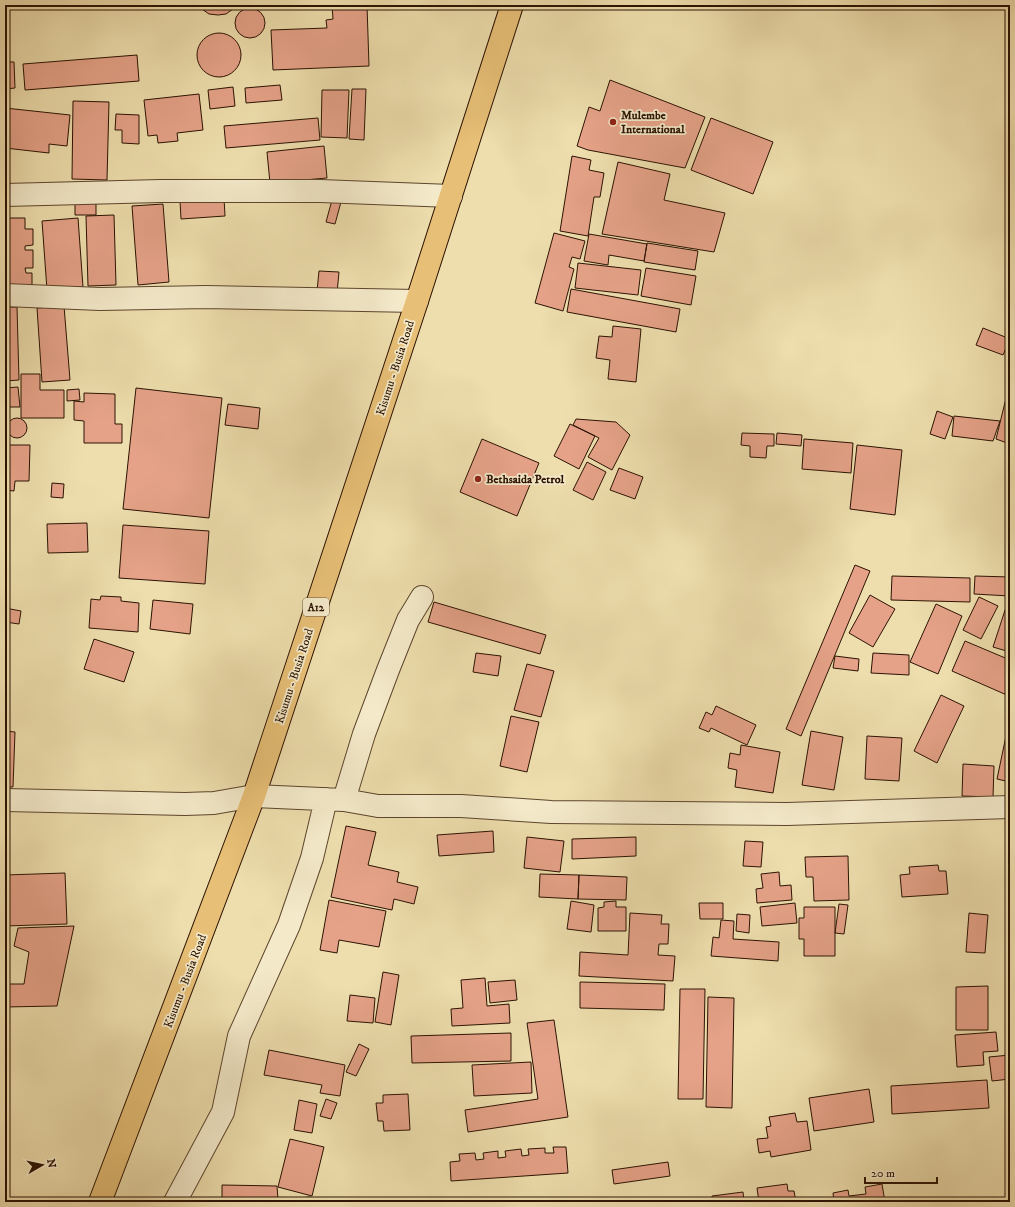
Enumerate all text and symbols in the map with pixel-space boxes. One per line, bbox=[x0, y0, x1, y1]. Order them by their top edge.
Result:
place label: Mulembe International bbox=[621, 108, 685, 137]
marker: Mulembe International bbox=[608, 117, 618, 127]
street label: Kisumu - Busia Road bbox=[373, 319, 418, 418]
place label: Bethsaida Petrol bbox=[486, 472, 564, 487]
marker: Bethsaida Petrol bbox=[473, 474, 483, 484]
road number: A12 bbox=[303, 598, 329, 616]
street label: Kisumu - Busia Road bbox=[272, 627, 317, 726]
street label: Kisumu - Busia Road bbox=[161, 932, 210, 1030]
north arrow bbox=[22, 1145, 62, 1185]
text: N bbox=[43, 1158, 59, 1169]
scale bar bbox=[865, 1159, 937, 1185]
text: 20 m bbox=[871, 1166, 895, 1181]

